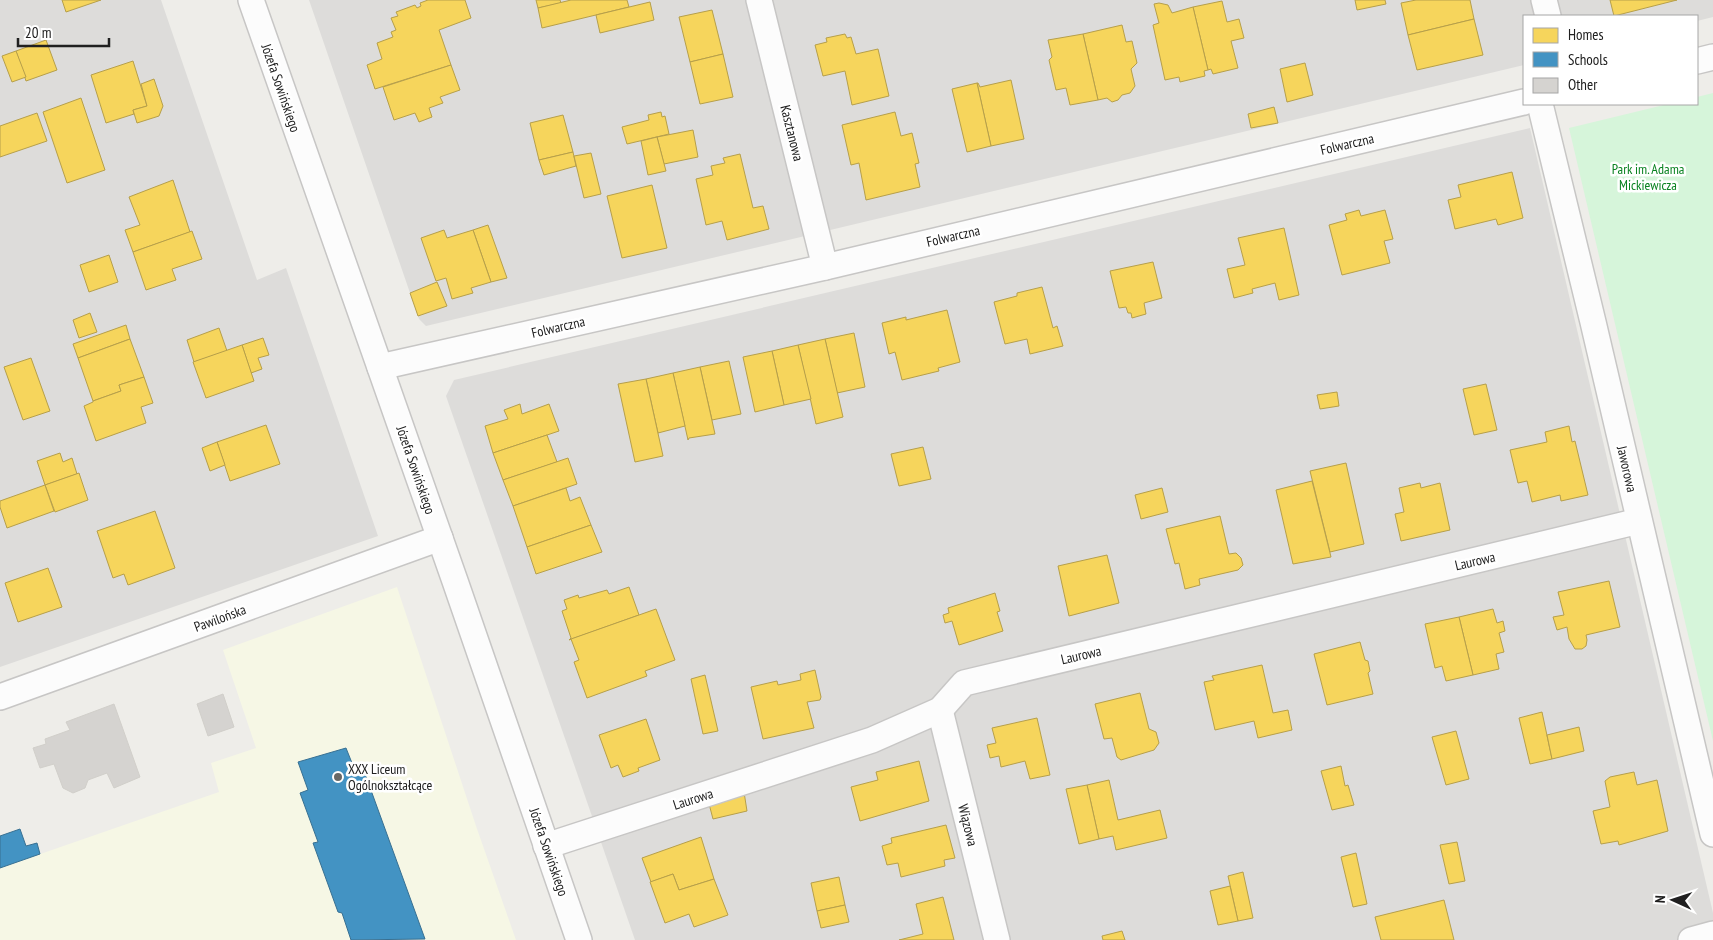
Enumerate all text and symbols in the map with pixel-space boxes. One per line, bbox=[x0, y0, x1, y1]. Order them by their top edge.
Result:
scale bar bbox=[18, 15, 109, 47]
legend bbox=[1523, 15, 1698, 105]
text: 20 m bbox=[25, 23, 51, 42]
text: Homes bbox=[1568, 25, 1604, 44]
street label: Józefa Sowińskiego bbox=[257, 40, 305, 135]
text: Schools bbox=[1568, 50, 1608, 69]
text: Other bbox=[1568, 75, 1598, 94]
street label: Kasztanowa bbox=[776, 103, 808, 163]
street label: Folwarczna bbox=[1318, 129, 1376, 159]
park label: Park im. Adama Mickiewicza bbox=[1612, 160, 1684, 194]
street label: Folwarczna bbox=[924, 221, 982, 251]
street label: Folwarczna bbox=[529, 312, 587, 342]
street label: Józefa Sowińskiego bbox=[392, 422, 440, 517]
street label: Jaworowa bbox=[1613, 443, 1641, 494]
street label: Laurowa bbox=[1453, 548, 1497, 574]
street label: Pawilońska bbox=[192, 600, 248, 636]
street label: Laurowa bbox=[1059, 642, 1103, 668]
place label: XXX Liceum Ogólnokształcące bbox=[348, 760, 432, 794]
marker: XXX Liceum Ogólnokształcące bbox=[332, 771, 344, 783]
street label: Laurowa bbox=[671, 784, 715, 814]
street label: Wiązowa bbox=[954, 802, 982, 848]
street label: Józefa Sowińskiego bbox=[525, 804, 573, 899]
north arrow bbox=[1648, 875, 1698, 925]
text: N bbox=[1651, 895, 1669, 904]

